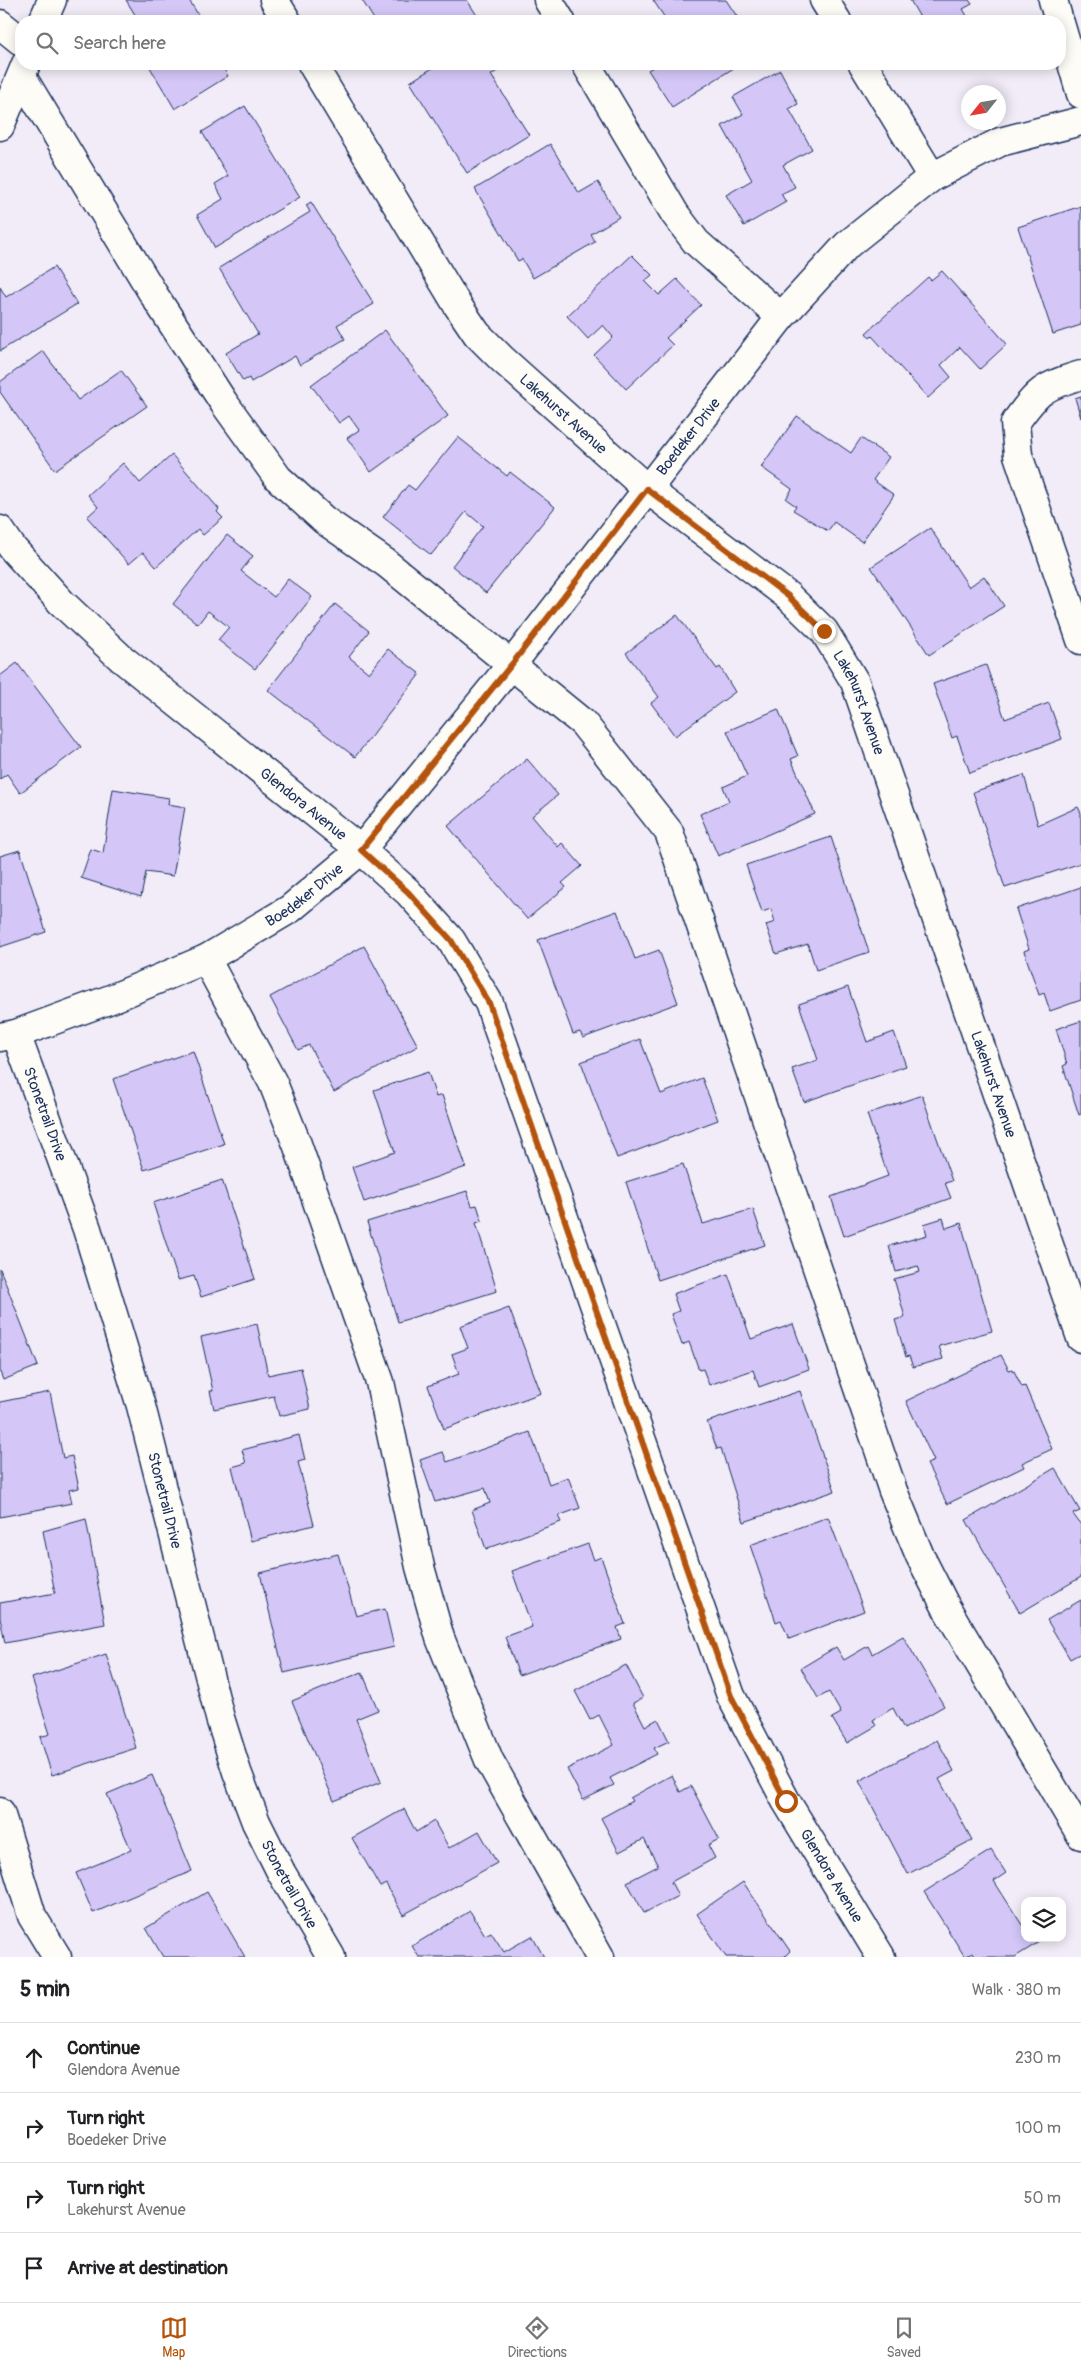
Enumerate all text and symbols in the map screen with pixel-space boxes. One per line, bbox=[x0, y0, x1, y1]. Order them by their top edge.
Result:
search box bbox=[15, 15, 1066, 70]
icon: search bbox=[33, 29, 61, 57]
text: Search here bbox=[73, 31, 166, 55]
north arrow bbox=[961, 85, 1006, 130]
street label: Lakehurst Avenue bbox=[515, 370, 611, 459]
street label: Boedeker Drive bbox=[653, 394, 725, 480]
route end bbox=[813, 620, 836, 643]
street label: Lakehurst Avenue bbox=[828, 647, 889, 758]
street label: Glendora Avenue bbox=[256, 764, 351, 845]
street label: Boedeker Drive bbox=[262, 859, 348, 931]
street label: Lakehurst Avenue bbox=[966, 1029, 1020, 1141]
street label: Stonetrail Drive bbox=[19, 1064, 71, 1164]
street label: Stonetrail Drive bbox=[143, 1450, 186, 1551]
route start bbox=[775, 1790, 798, 1813]
street label: Glendora Avenue bbox=[795, 1826, 867, 1927]
street label: Stonetrail Drive bbox=[257, 1837, 321, 1933]
map controls bbox=[1021, 1897, 1066, 1942]
button: layers bbox=[1021, 1897, 1066, 1942]
text: 5 min bbox=[20, 1976, 70, 2003]
text: Walk · 380 m bbox=[972, 1980, 1061, 2000]
text: Continue bbox=[67, 2036, 140, 2060]
icon: ahead bbox=[20, 2044, 48, 2072]
text: 230 m bbox=[1015, 2048, 1061, 2068]
text: Glendora Avenue bbox=[67, 2060, 180, 2080]
text: Turn right bbox=[67, 2106, 145, 2130]
icon: right bbox=[20, 2114, 48, 2142]
text: 100 m bbox=[1015, 2118, 1061, 2138]
text: Boedeker Drive bbox=[67, 2130, 166, 2150]
text: Turn right bbox=[67, 2176, 145, 2200]
icon: right bbox=[20, 2184, 48, 2212]
text: 50 m bbox=[1024, 2188, 1061, 2208]
text: Lakehurst Avenue bbox=[67, 2200, 186, 2220]
icon: arrive bbox=[20, 2254, 48, 2282]
text: Arrive at destination bbox=[67, 2256, 228, 2280]
tab: Map bbox=[160, 2314, 188, 2361]
tab: Directions bbox=[507, 2314, 567, 2361]
tab: Saved bbox=[886, 2314, 921, 2361]

